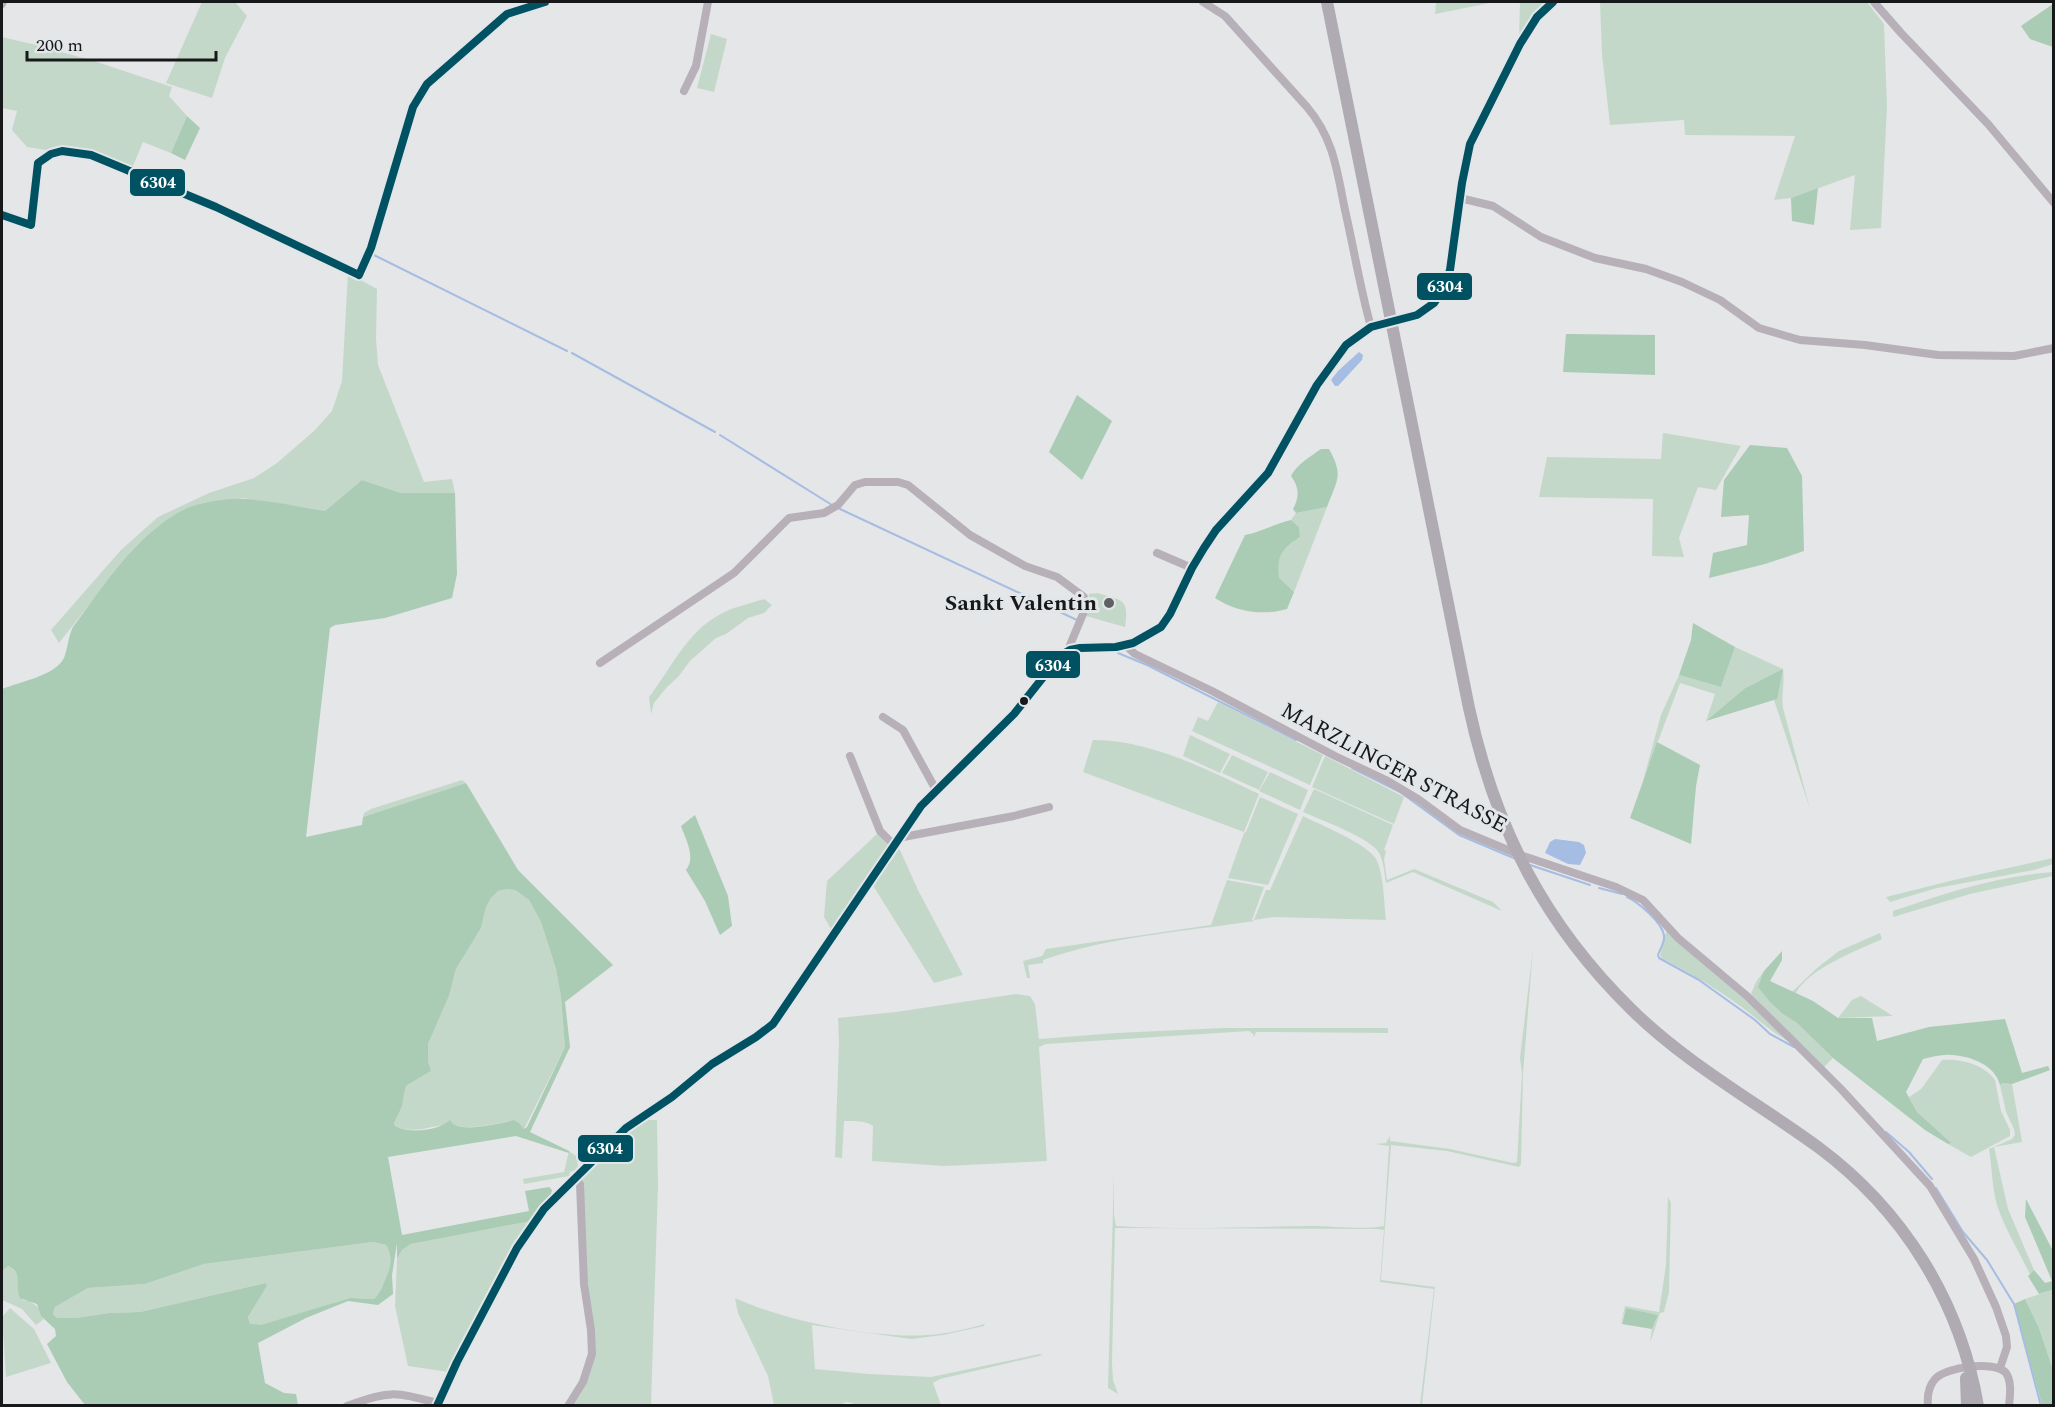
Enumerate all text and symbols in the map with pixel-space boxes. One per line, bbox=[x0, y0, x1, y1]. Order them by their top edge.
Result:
scale bar bbox=[27, 24, 216, 62]
text: 200 m bbox=[36, 32, 83, 59]
line badge: 6304 bbox=[129, 168, 186, 197]
text: 6304 bbox=[140, 171, 176, 195]
line badge: 6304 bbox=[1416, 272, 1473, 301]
text: 6304 bbox=[1427, 275, 1463, 299]
place label: Sankt Valentin bbox=[945, 587, 1097, 620]
marker: Sankt Valentin bbox=[1102, 596, 1116, 610]
line badge: 6304 bbox=[1025, 650, 1081, 679]
text: 6304 bbox=[1035, 654, 1071, 678]
street label: MARZLINGER STRASSE bbox=[1275, 694, 1513, 842]
unlabelled marker bbox=[1018, 695, 1030, 707]
line badge: 6304 bbox=[577, 1134, 634, 1163]
text: 6304 bbox=[587, 1137, 623, 1161]

